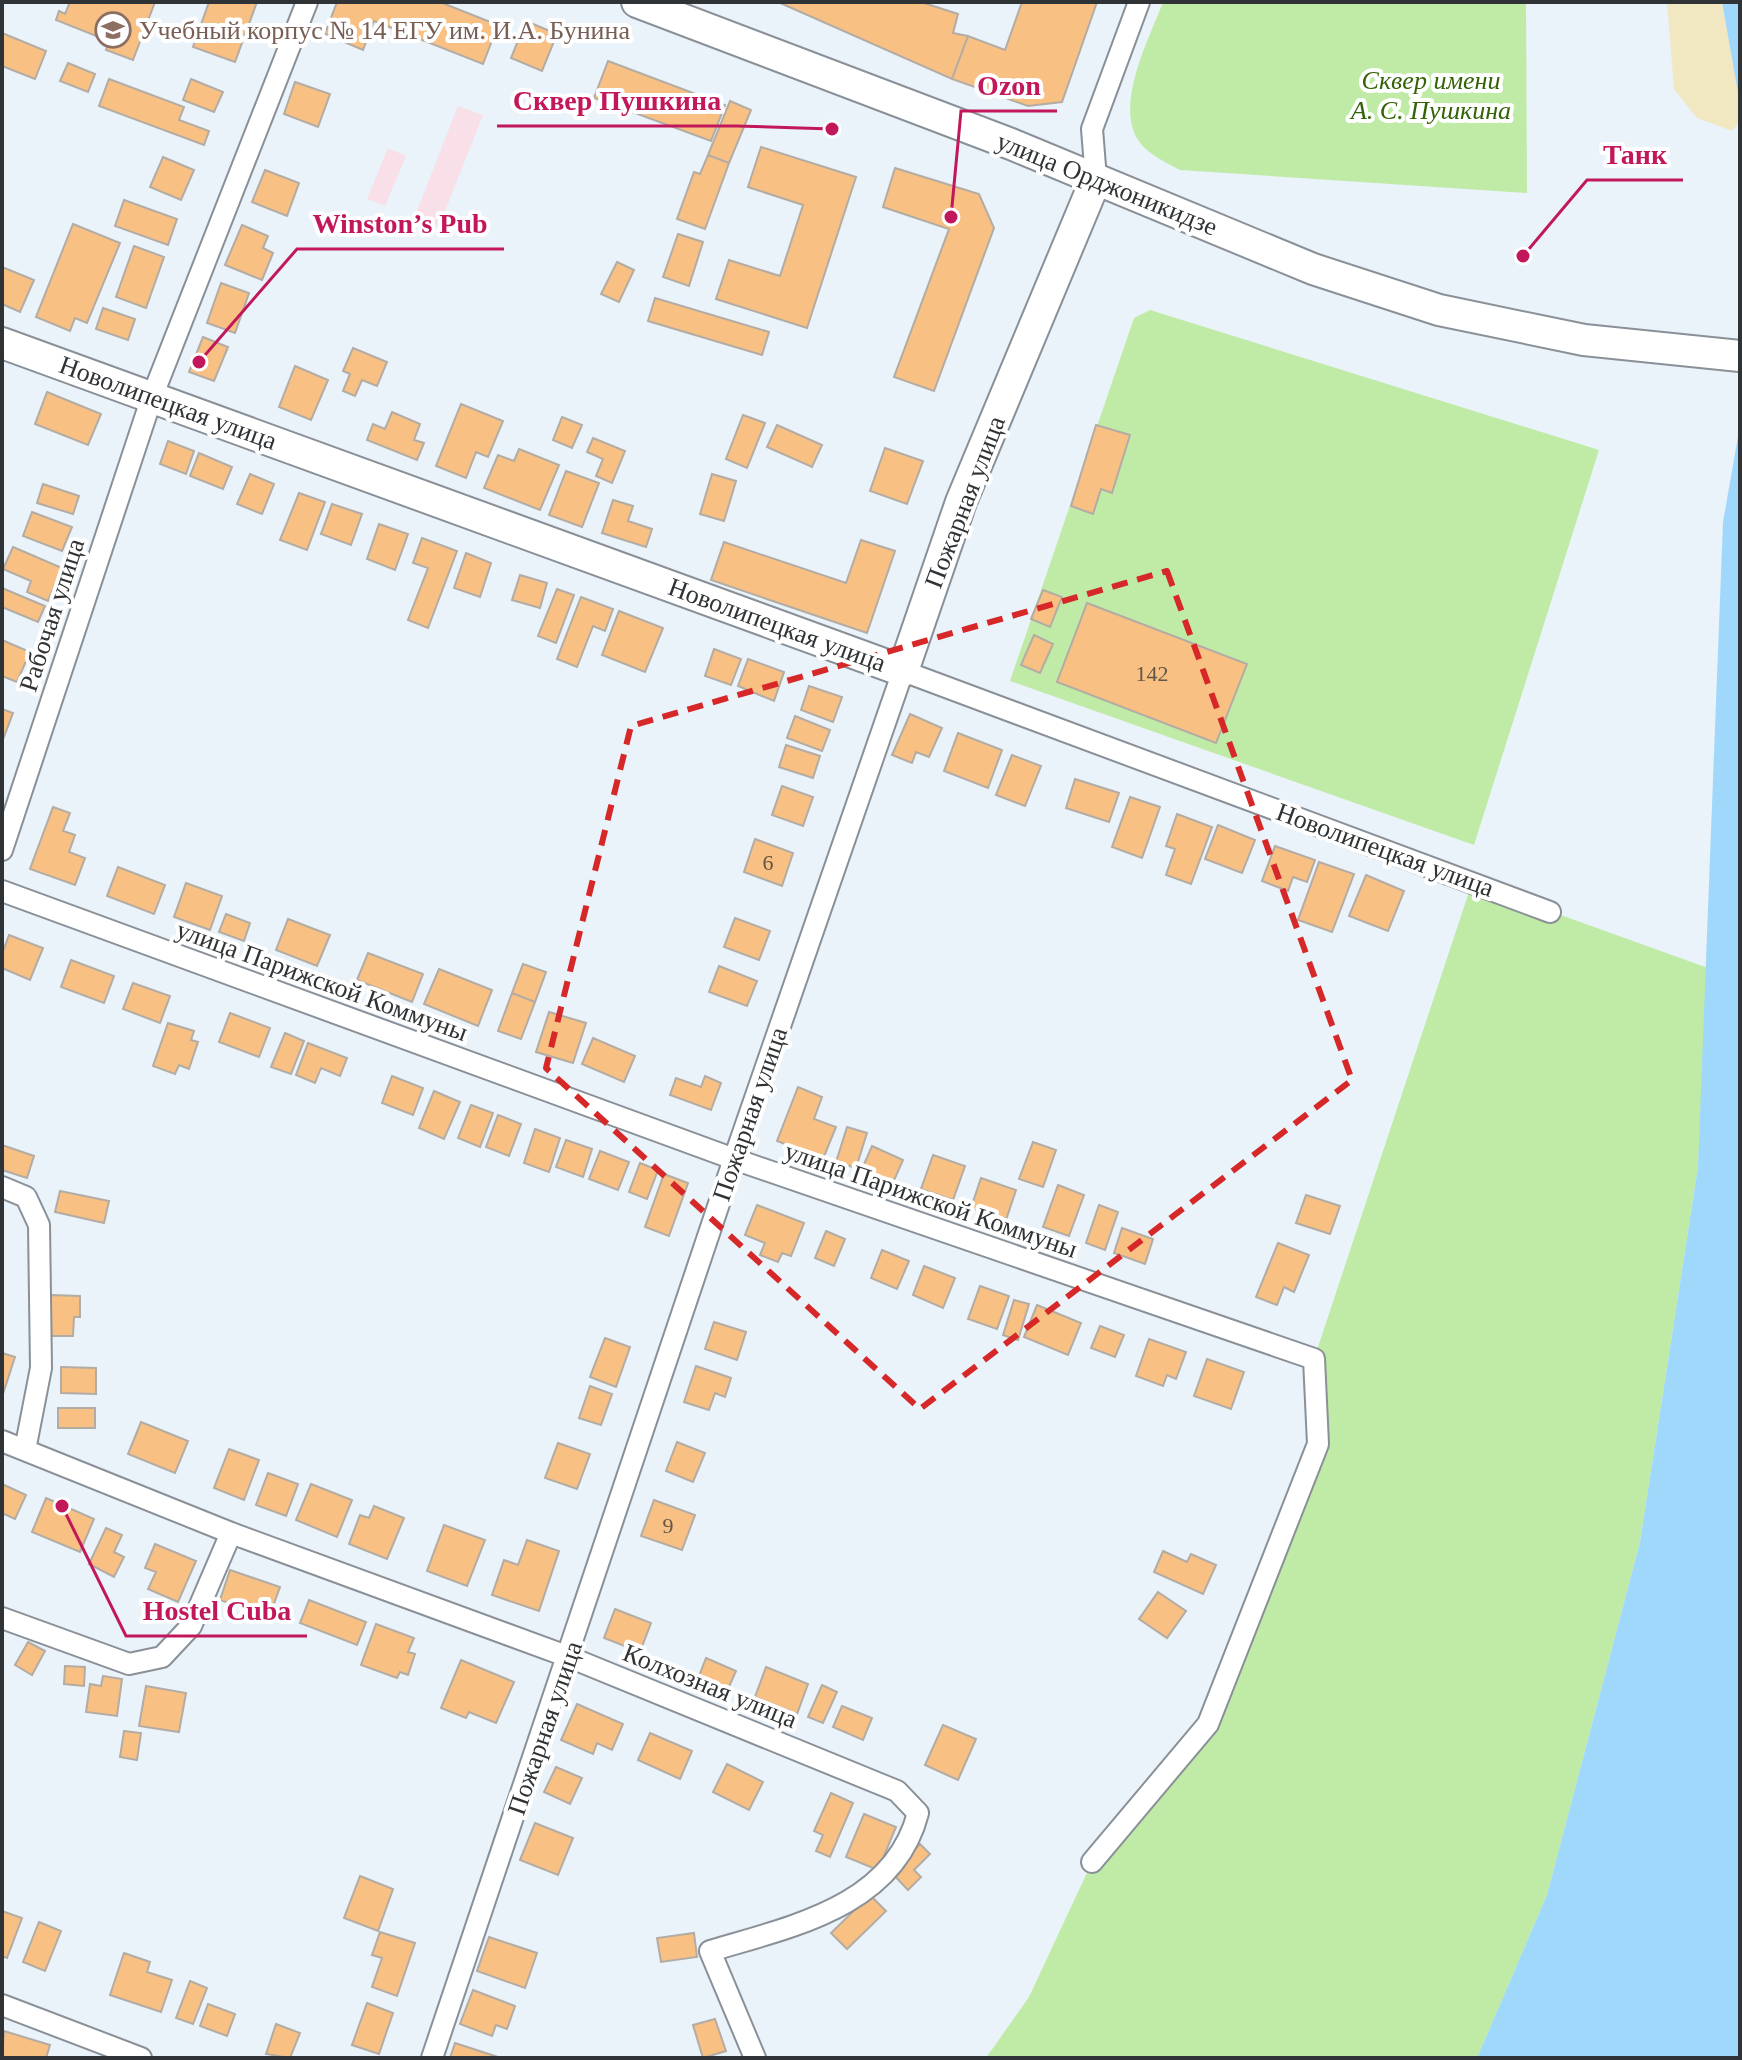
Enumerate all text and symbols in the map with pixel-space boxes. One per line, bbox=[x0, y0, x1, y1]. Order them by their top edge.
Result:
school or university icon: Учебный корпус № 14 ЕГУ им. И.А. Бунина bbox=[94, 11, 132, 49]
place label: Учебный корпус № 14 ЕГУ им. И.А. Бунина bbox=[139, 16, 630, 45]
callout: Ozon bbox=[961, 59, 1057, 111]
park label: Сквер имени А. С. Пушкина bbox=[1349, 66, 1511, 125]
text: Ozon bbox=[977, 70, 1041, 101]
callout: Сквер Пушкина bbox=[497, 74, 737, 126]
text: Сквер Пушкина bbox=[513, 85, 721, 116]
street label: улица Орджоникидзе bbox=[992, 126, 1222, 242]
callout: Танк bbox=[1587, 128, 1683, 180]
text: Танк bbox=[1603, 139, 1668, 170]
callout: Winston’s Pub bbox=[297, 197, 504, 249]
text: Winston’s Pub bbox=[312, 208, 488, 239]
street label: Новолипецкая улица bbox=[55, 350, 281, 456]
street label: Пожарная улица bbox=[919, 412, 1011, 592]
street label: Рабочая улица bbox=[14, 535, 90, 695]
street label: Новолипецкая улица bbox=[664, 572, 890, 678]
house number: 142 bbox=[1136, 661, 1169, 686]
street label: Новолипецкая улица bbox=[1272, 797, 1498, 903]
house number: 6 bbox=[763, 850, 774, 875]
street label: улица Парижской Коммуны bbox=[173, 915, 471, 1047]
street label: Пожарная улица bbox=[707, 1023, 793, 1205]
street label: улица Парижской Коммуны bbox=[781, 1136, 1081, 1264]
house number: 9 bbox=[663, 1513, 674, 1538]
callout: Hostel Cuba bbox=[126, 1584, 307, 1636]
text: Hostel Cuba bbox=[143, 1595, 291, 1626]
street label: Пожарная улица bbox=[502, 1637, 588, 1819]
street label: Колхозная улица bbox=[619, 1638, 802, 1734]

